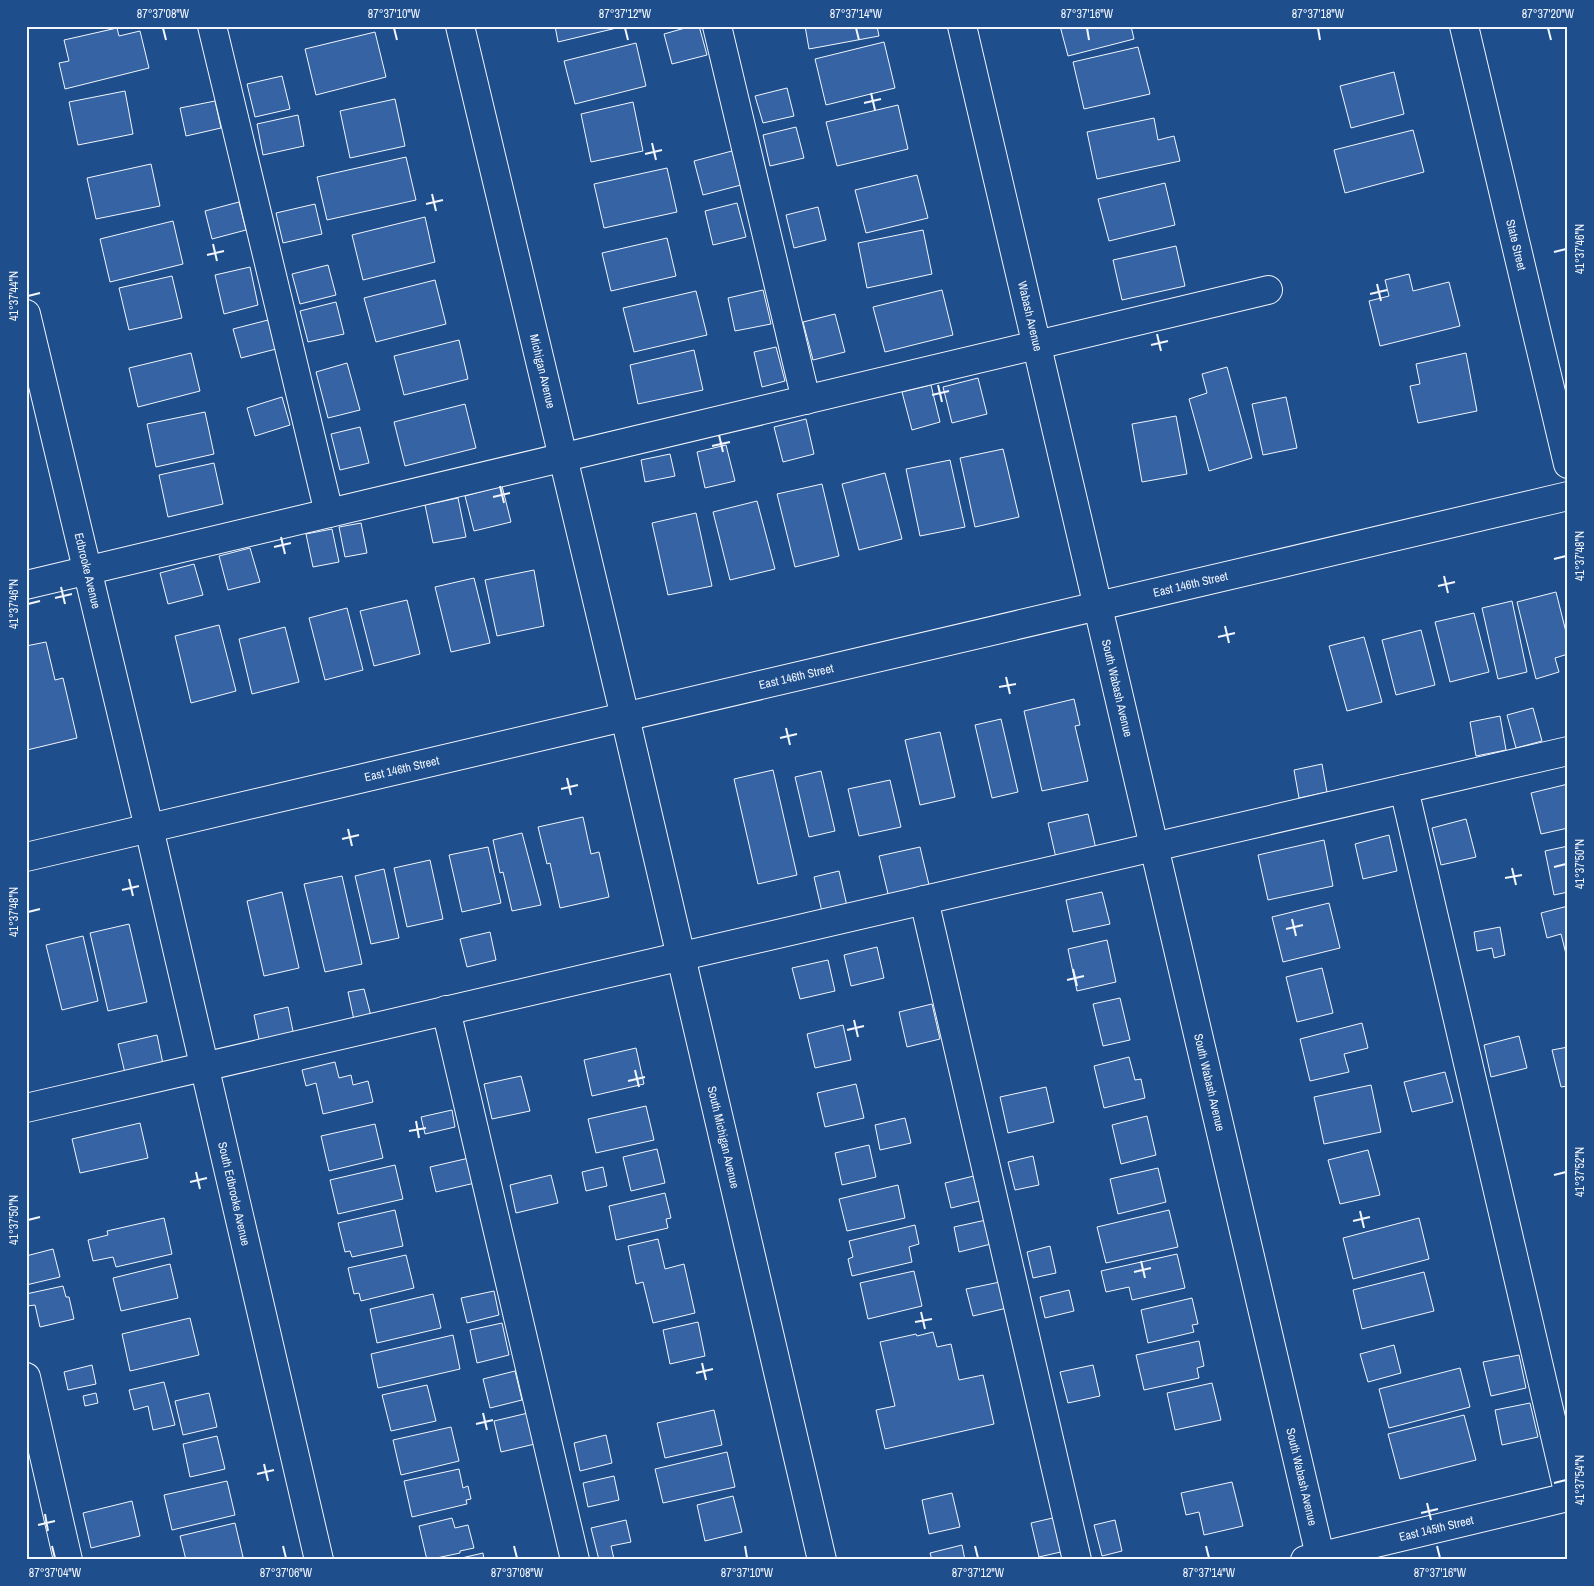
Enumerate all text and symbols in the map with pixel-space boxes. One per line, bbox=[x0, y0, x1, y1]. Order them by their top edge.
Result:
text: 87°37'08"W bbox=[137, 6, 190, 22]
text: 87°37'10"W bbox=[368, 6, 421, 22]
text: 87°37'12"W bbox=[599, 6, 652, 22]
text: 87°37'14"W bbox=[830, 6, 883, 22]
text: 87°37'16"W bbox=[1061, 6, 1114, 22]
text: 87°37'18"W bbox=[1292, 6, 1345, 22]
text: 87°37'20"W bbox=[1522, 6, 1575, 22]
street label: State Street bbox=[1502, 218, 1530, 272]
text: 41°37'46"N bbox=[1572, 224, 1588, 274]
text: 41°37'44"N bbox=[6, 271, 22, 321]
street label: Wabash Avenue bbox=[1014, 280, 1046, 353]
street label: Michigan Avenue bbox=[526, 332, 559, 410]
street label: Edbrooke Avenue bbox=[71, 531, 104, 610]
text: 41°37'48"N bbox=[1572, 531, 1588, 581]
street label: East 146th Street bbox=[1152, 568, 1230, 601]
text: 41°37'46"N bbox=[6, 579, 22, 629]
street label: South Wabash Avenue bbox=[1098, 638, 1136, 739]
street label: East 146th Street bbox=[757, 660, 835, 693]
street label: East 146th Street bbox=[363, 752, 441, 785]
text: 41°37'50"N bbox=[1572, 839, 1588, 889]
text: 41°37'48"N bbox=[6, 887, 22, 937]
street label: South Wabash Avenue bbox=[1190, 1032, 1228, 1133]
street label: South Michigan Avenue bbox=[704, 1085, 743, 1190]
street label: South Edbrooke Avenue bbox=[214, 1140, 254, 1247]
text: 41°37'52"N bbox=[1572, 1147, 1588, 1197]
text: 41°37'50"N bbox=[6, 1195, 22, 1245]
street label: South Wabash Avenue bbox=[1282, 1426, 1321, 1527]
text: 41°37'54"N bbox=[1572, 1455, 1588, 1505]
street label: East 145th Street bbox=[1397, 1512, 1475, 1545]
text: 87°37'04"W bbox=[29, 1565, 82, 1581]
text: 87°37'06"W bbox=[260, 1565, 313, 1581]
text: 87°37'08"W bbox=[491, 1565, 544, 1581]
text: 87°37'10"W bbox=[721, 1565, 774, 1581]
text: 87°37'12"W bbox=[952, 1565, 1005, 1581]
text: 87°37'14"W bbox=[1183, 1565, 1236, 1581]
text: 87°37'16"W bbox=[1414, 1565, 1467, 1581]

